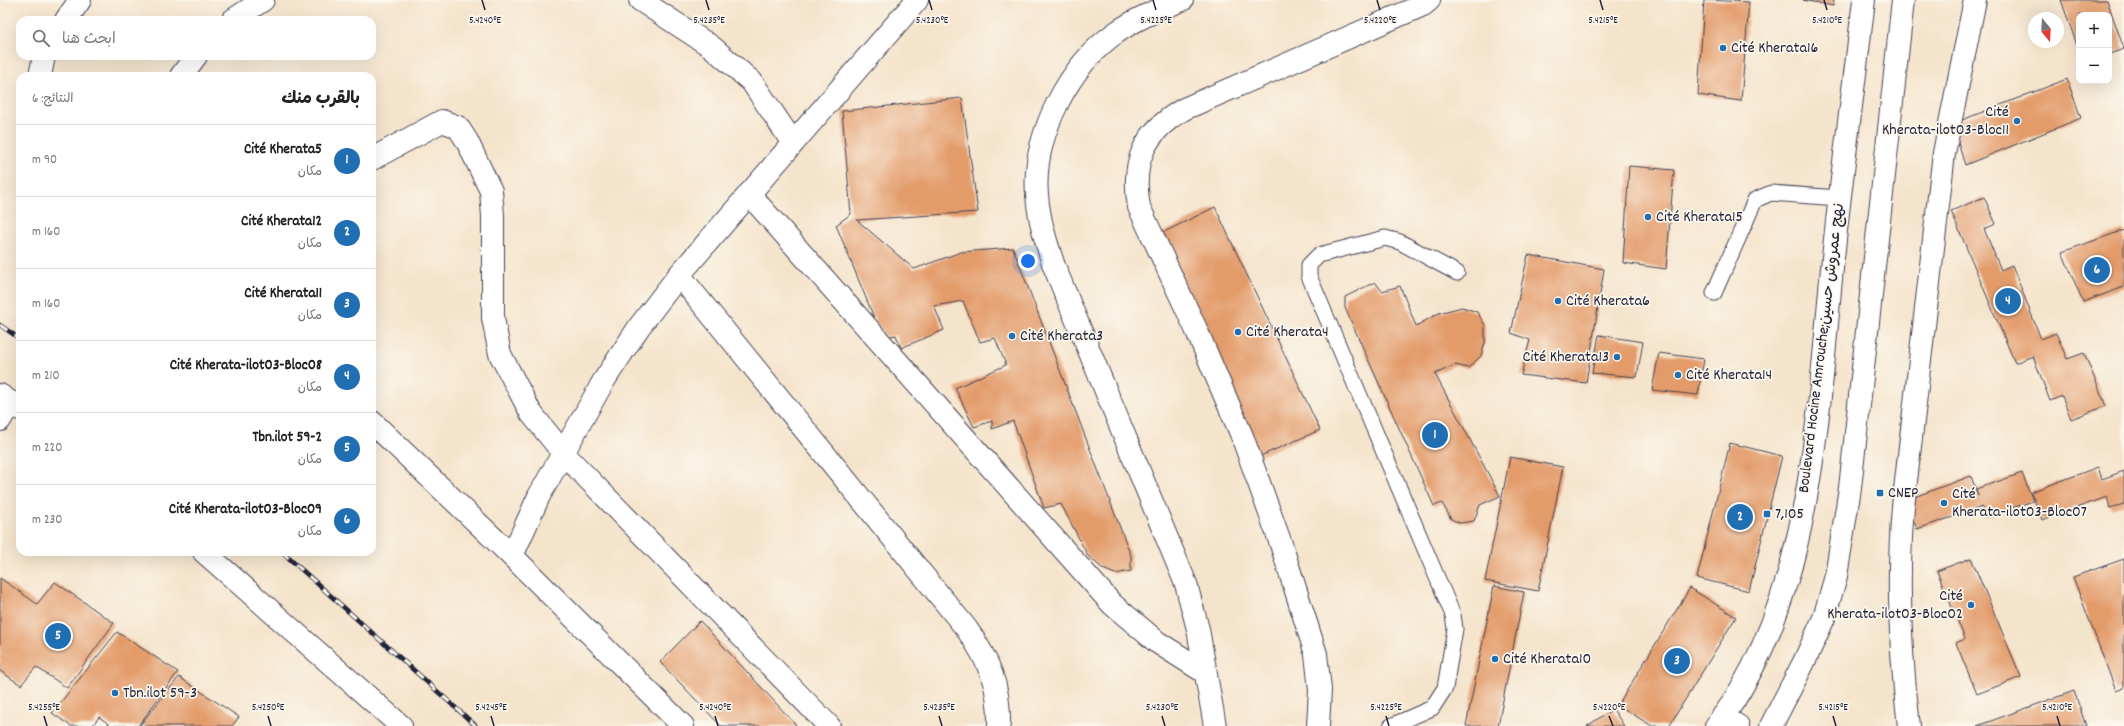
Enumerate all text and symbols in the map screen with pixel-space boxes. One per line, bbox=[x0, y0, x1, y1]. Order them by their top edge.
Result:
north arrow bbox=[2028, 12, 2064, 48]
map controls bbox=[2076, 12, 2112, 84]
button: + bbox=[2076, 12, 2112, 48]
text: 5.4240°E bbox=[469, 14, 502, 28]
text: 5.4235°E bbox=[693, 14, 725, 28]
text: 5.4230°E bbox=[916, 14, 949, 28]
text: 5.4225°E bbox=[1140, 14, 1172, 28]
text: 5.4220°E bbox=[1364, 14, 1397, 28]
text: 5.4215°E bbox=[1588, 14, 1618, 28]
text: 5.4210°E bbox=[1812, 14, 1843, 28]
search box bbox=[16, 16, 376, 60]
icon: search bbox=[30, 27, 52, 49]
text: ابحث هنا bbox=[62, 29, 116, 51]
place label: Cité Kherata16 bbox=[1731, 37, 1818, 60]
marker: Cité Kherata16 bbox=[1718, 43, 1728, 53]
button: − bbox=[2076, 48, 2112, 84]
text: بالقرب منك bbox=[282, 88, 360, 112]
text: النتائج: 6 bbox=[32, 90, 74, 109]
place label: Cité Kherata-ilot03-Bloc11 bbox=[1882, 101, 2009, 142]
marker: Cité Kherata-ilot03-Bloc11 bbox=[2012, 116, 2022, 126]
text: Cité Kherata5 bbox=[244, 139, 322, 161]
text: 90 m bbox=[32, 151, 57, 170]
text: 1 bbox=[346, 151, 348, 170]
text: مكان bbox=[298, 163, 322, 182]
street label: Boulevard Hocine Amrouche;نهج عمروش حسين bbox=[1793, 202, 1851, 494]
place label: Cité Kherata15 bbox=[1656, 206, 1743, 229]
text: Cité Kherata12 bbox=[241, 211, 322, 233]
marker: Cité Kherata15 bbox=[1643, 212, 1653, 222]
text: 160 m bbox=[32, 223, 60, 242]
text: 2 bbox=[344, 223, 350, 242]
text: مكان bbox=[298, 235, 322, 254]
your location bbox=[1018, 251, 1038, 271]
pin: 6 bbox=[2084, 255, 2110, 285]
text: Cité Kherata11 bbox=[244, 283, 322, 305]
pin: 4 bbox=[1995, 286, 2021, 316]
place label: Cité Kherata6 bbox=[1566, 290, 1650, 313]
text: 160 m bbox=[32, 295, 60, 314]
text: 3 bbox=[344, 295, 350, 314]
marker: Cité Kherata6 bbox=[1553, 296, 1563, 306]
text: مكان bbox=[298, 307, 322, 326]
place label: Cité Kherata4 bbox=[1246, 321, 1329, 344]
place label: Cité Kherata3 bbox=[1020, 325, 1103, 348]
marker: Cité Kherata4 bbox=[1233, 327, 1243, 337]
marker: Cité Kherata3 bbox=[1007, 331, 1017, 341]
place label: Cité Kherata13 bbox=[1522, 346, 1609, 369]
marker: Cité Kherata13 bbox=[1612, 352, 1622, 362]
text: Cité Kherata-ilot03-Bloc08 bbox=[170, 355, 322, 377]
place label: Cité Kherata14 bbox=[1686, 364, 1772, 387]
text: 210 m bbox=[32, 367, 60, 386]
text: 4 bbox=[344, 367, 350, 386]
marker: Cité Kherata14 bbox=[1673, 370, 1683, 380]
text: مكان bbox=[298, 379, 322, 398]
pin: 1 bbox=[1422, 420, 1448, 450]
text: Tbn.ilot 59-2 bbox=[253, 427, 322, 449]
text: 220 m bbox=[32, 439, 62, 458]
text: 5 bbox=[344, 439, 350, 458]
text: مكان bbox=[298, 451, 322, 470]
place label: CNEP bbox=[1888, 482, 1918, 505]
place label: Cité Kherata-ilot03-Bloc07 bbox=[1952, 483, 2087, 524]
marker: CNEP bbox=[1875, 488, 1885, 498]
marker: Cité Kherata-ilot03-Bloc07 bbox=[1939, 498, 1949, 508]
text: Cité Kherata-ilot03-Bloc09 bbox=[169, 499, 322, 521]
pin: 2 bbox=[1727, 502, 1753, 532]
place label: 7,105 bbox=[1775, 503, 1804, 526]
marker: 7,105 bbox=[1762, 509, 1772, 519]
text: 230 m bbox=[32, 511, 62, 530]
text: 6 bbox=[344, 511, 350, 530]
text: مكان bbox=[298, 523, 322, 542]
place label: Cité Kherata-ilot03-Bloc02 bbox=[1827, 585, 1963, 626]
marker: Cité Kherata-ilot03-Bloc02 bbox=[1966, 600, 1976, 610]
pin: 5 bbox=[45, 621, 71, 651]
pin: 3 bbox=[1664, 646, 1690, 676]
place label: Cité Kherata10 bbox=[1503, 648, 1591, 671]
marker: Cité Kherata10 bbox=[1490, 654, 1500, 664]
place label: Tbn.ilot 59-3 bbox=[123, 682, 197, 705]
marker: Tbn.ilot 59-3 bbox=[110, 688, 120, 698]
text: 5.4255°E bbox=[28, 701, 60, 715]
text: 5.4250°E bbox=[252, 701, 285, 715]
text: 5.4245°E bbox=[475, 701, 507, 715]
text: 5.4240°E bbox=[699, 701, 732, 715]
text: 5.4235°E bbox=[923, 701, 955, 715]
text: 5.4230°E bbox=[1146, 701, 1179, 715]
text: 5.4225°E bbox=[1370, 701, 1402, 715]
text: 5.4220°E bbox=[1593, 701, 1626, 715]
text: 5.4215°E bbox=[1818, 701, 1848, 715]
text: 5.4210°E bbox=[2042, 701, 2073, 715]

